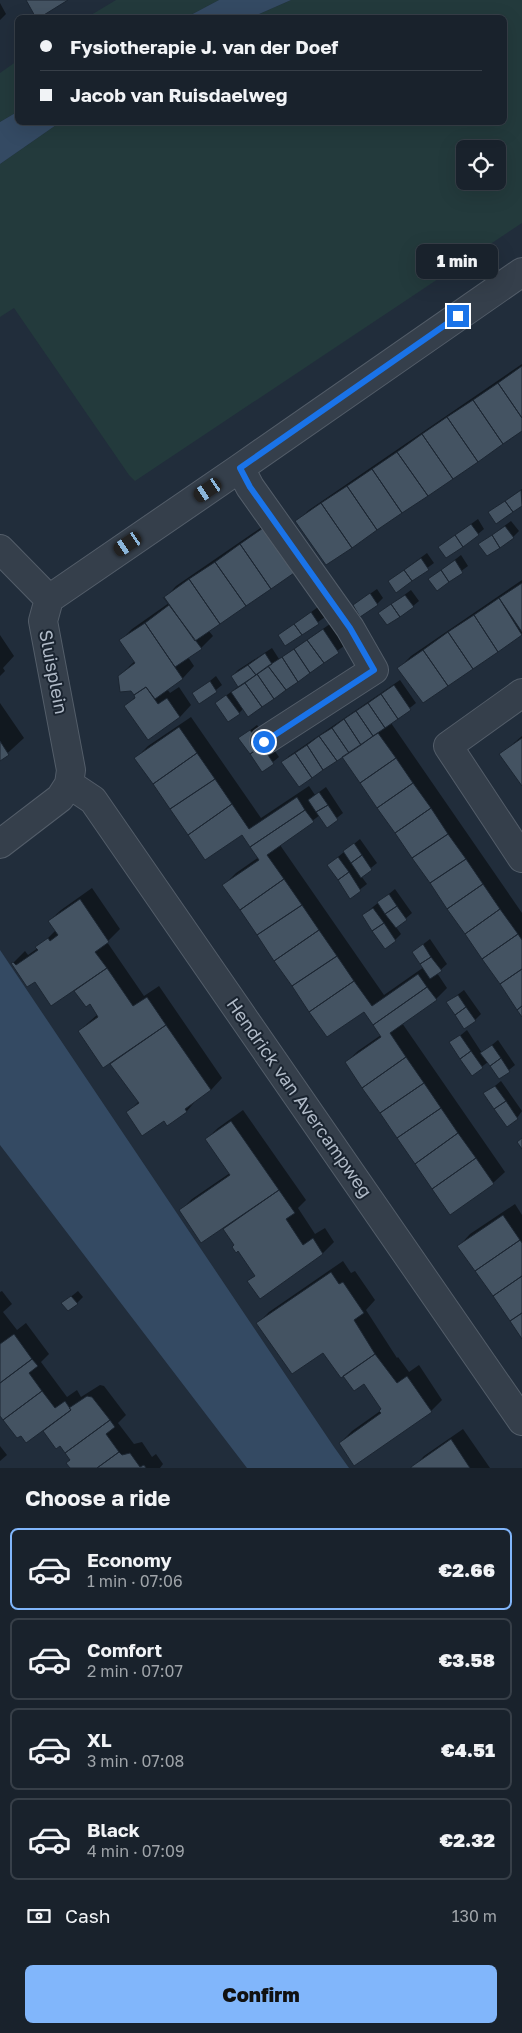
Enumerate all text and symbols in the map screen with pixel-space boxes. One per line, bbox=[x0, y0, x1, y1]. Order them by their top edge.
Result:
text: Fysiotherapie J. van der Doef bbox=[70, 35, 338, 58]
text: Jacob van Ruisdaelweg bbox=[70, 83, 287, 106]
map controls bbox=[456, 140, 506, 190]
button: locate bbox=[456, 140, 506, 190]
callout: 1 min bbox=[417, 244, 499, 278]
text: 1 min bbox=[437, 251, 477, 271]
route end bbox=[447, 305, 469, 327]
car bbox=[191, 475, 224, 505]
car bbox=[111, 529, 144, 559]
street label: Sluisplein bbox=[35, 628, 73, 716]
route start bbox=[253, 731, 275, 753]
street label: Hendrick van Avercampweg bbox=[222, 993, 377, 1201]
text: Choose a ride bbox=[25, 1484, 171, 1511]
icon: car bbox=[27, 1547, 72, 1592]
text: Economy bbox=[87, 1548, 172, 1571]
text: €2.66 bbox=[439, 1558, 495, 1581]
text: 1 min · 07:06 bbox=[87, 1571, 183, 1591]
icon: car bbox=[27, 1637, 72, 1682]
text: Comfort bbox=[87, 1638, 162, 1661]
text: €3.58 bbox=[439, 1648, 495, 1671]
text: 2 min · 07:07 bbox=[87, 1661, 183, 1681]
icon: car bbox=[27, 1727, 72, 1772]
text: XL bbox=[87, 1728, 112, 1751]
text: €4.51 bbox=[441, 1738, 495, 1761]
text: 3 min · 07:08 bbox=[87, 1751, 184, 1771]
icon: car bbox=[27, 1817, 72, 1862]
text: Black bbox=[87, 1818, 140, 1841]
text: €2.32 bbox=[440, 1828, 495, 1851]
text: 4 min · 07:09 bbox=[87, 1841, 185, 1861]
icon: cash bbox=[25, 1902, 53, 1930]
text: Cash bbox=[65, 1904, 110, 1927]
text: 130 m bbox=[452, 1906, 497, 1926]
button: Confirm bbox=[25, 1965, 497, 2023]

